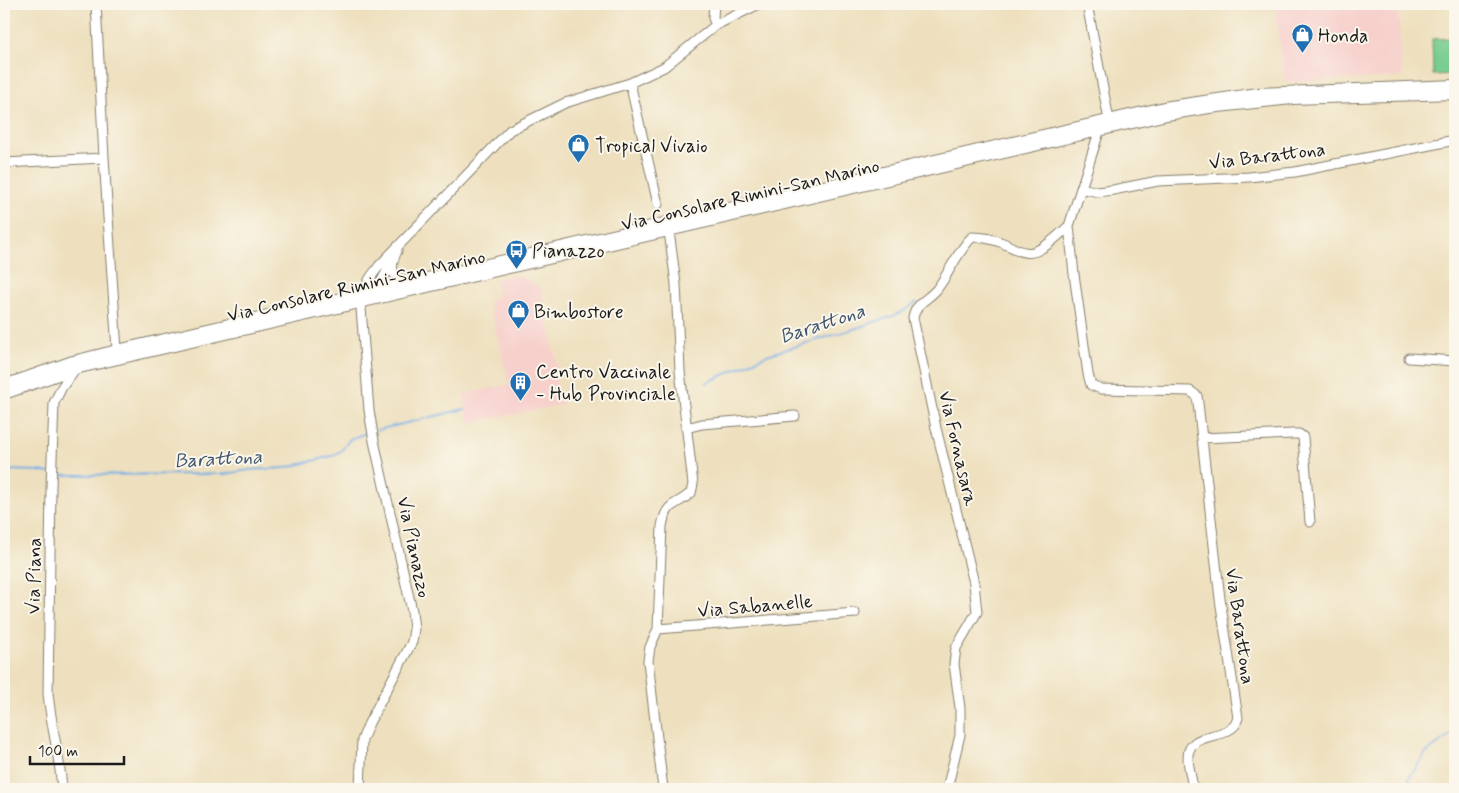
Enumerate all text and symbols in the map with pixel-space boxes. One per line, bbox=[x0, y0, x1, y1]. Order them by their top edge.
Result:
shop icon: Honda bbox=[1290, 23, 1314, 54]
place label: Honda bbox=[1318, 24, 1368, 49]
shop icon: Tropical Vivaio bbox=[567, 133, 591, 164]
place label: Tropical Vivaio bbox=[595, 134, 708, 159]
street label: Via Barattona bbox=[1207, 137, 1327, 176]
street label: Via Consolare Rimini-San Marino bbox=[619, 154, 882, 237]
bus stop icon: Pianazzo bbox=[504, 238, 528, 269]
place label: Pianazzo bbox=[532, 239, 605, 264]
street label: Via Consolare Rimini-San Marino bbox=[225, 245, 488, 328]
water label: Barattona bbox=[776, 298, 869, 351]
shop icon: Bimbostore bbox=[506, 299, 530, 330]
place label: Bimbostore bbox=[534, 300, 624, 325]
place label: Centro Vaccinale - Hub Provinciale bbox=[536, 360, 676, 407]
building icon: Centro Vaccinale - Hub Provinciale bbox=[508, 370, 532, 401]
street label: Via Fornasara bbox=[932, 389, 983, 509]
water label: Barattona bbox=[173, 444, 263, 475]
street label: Via Pianazzo bbox=[391, 494, 436, 600]
street label: Via Piana bbox=[21, 537, 48, 615]
street label: Via Barattona bbox=[1219, 566, 1260, 686]
street label: Via Sabanelle bbox=[696, 589, 814, 624]
scale bar bbox=[30, 733, 124, 765]
text: 100 m bbox=[38, 742, 78, 762]

